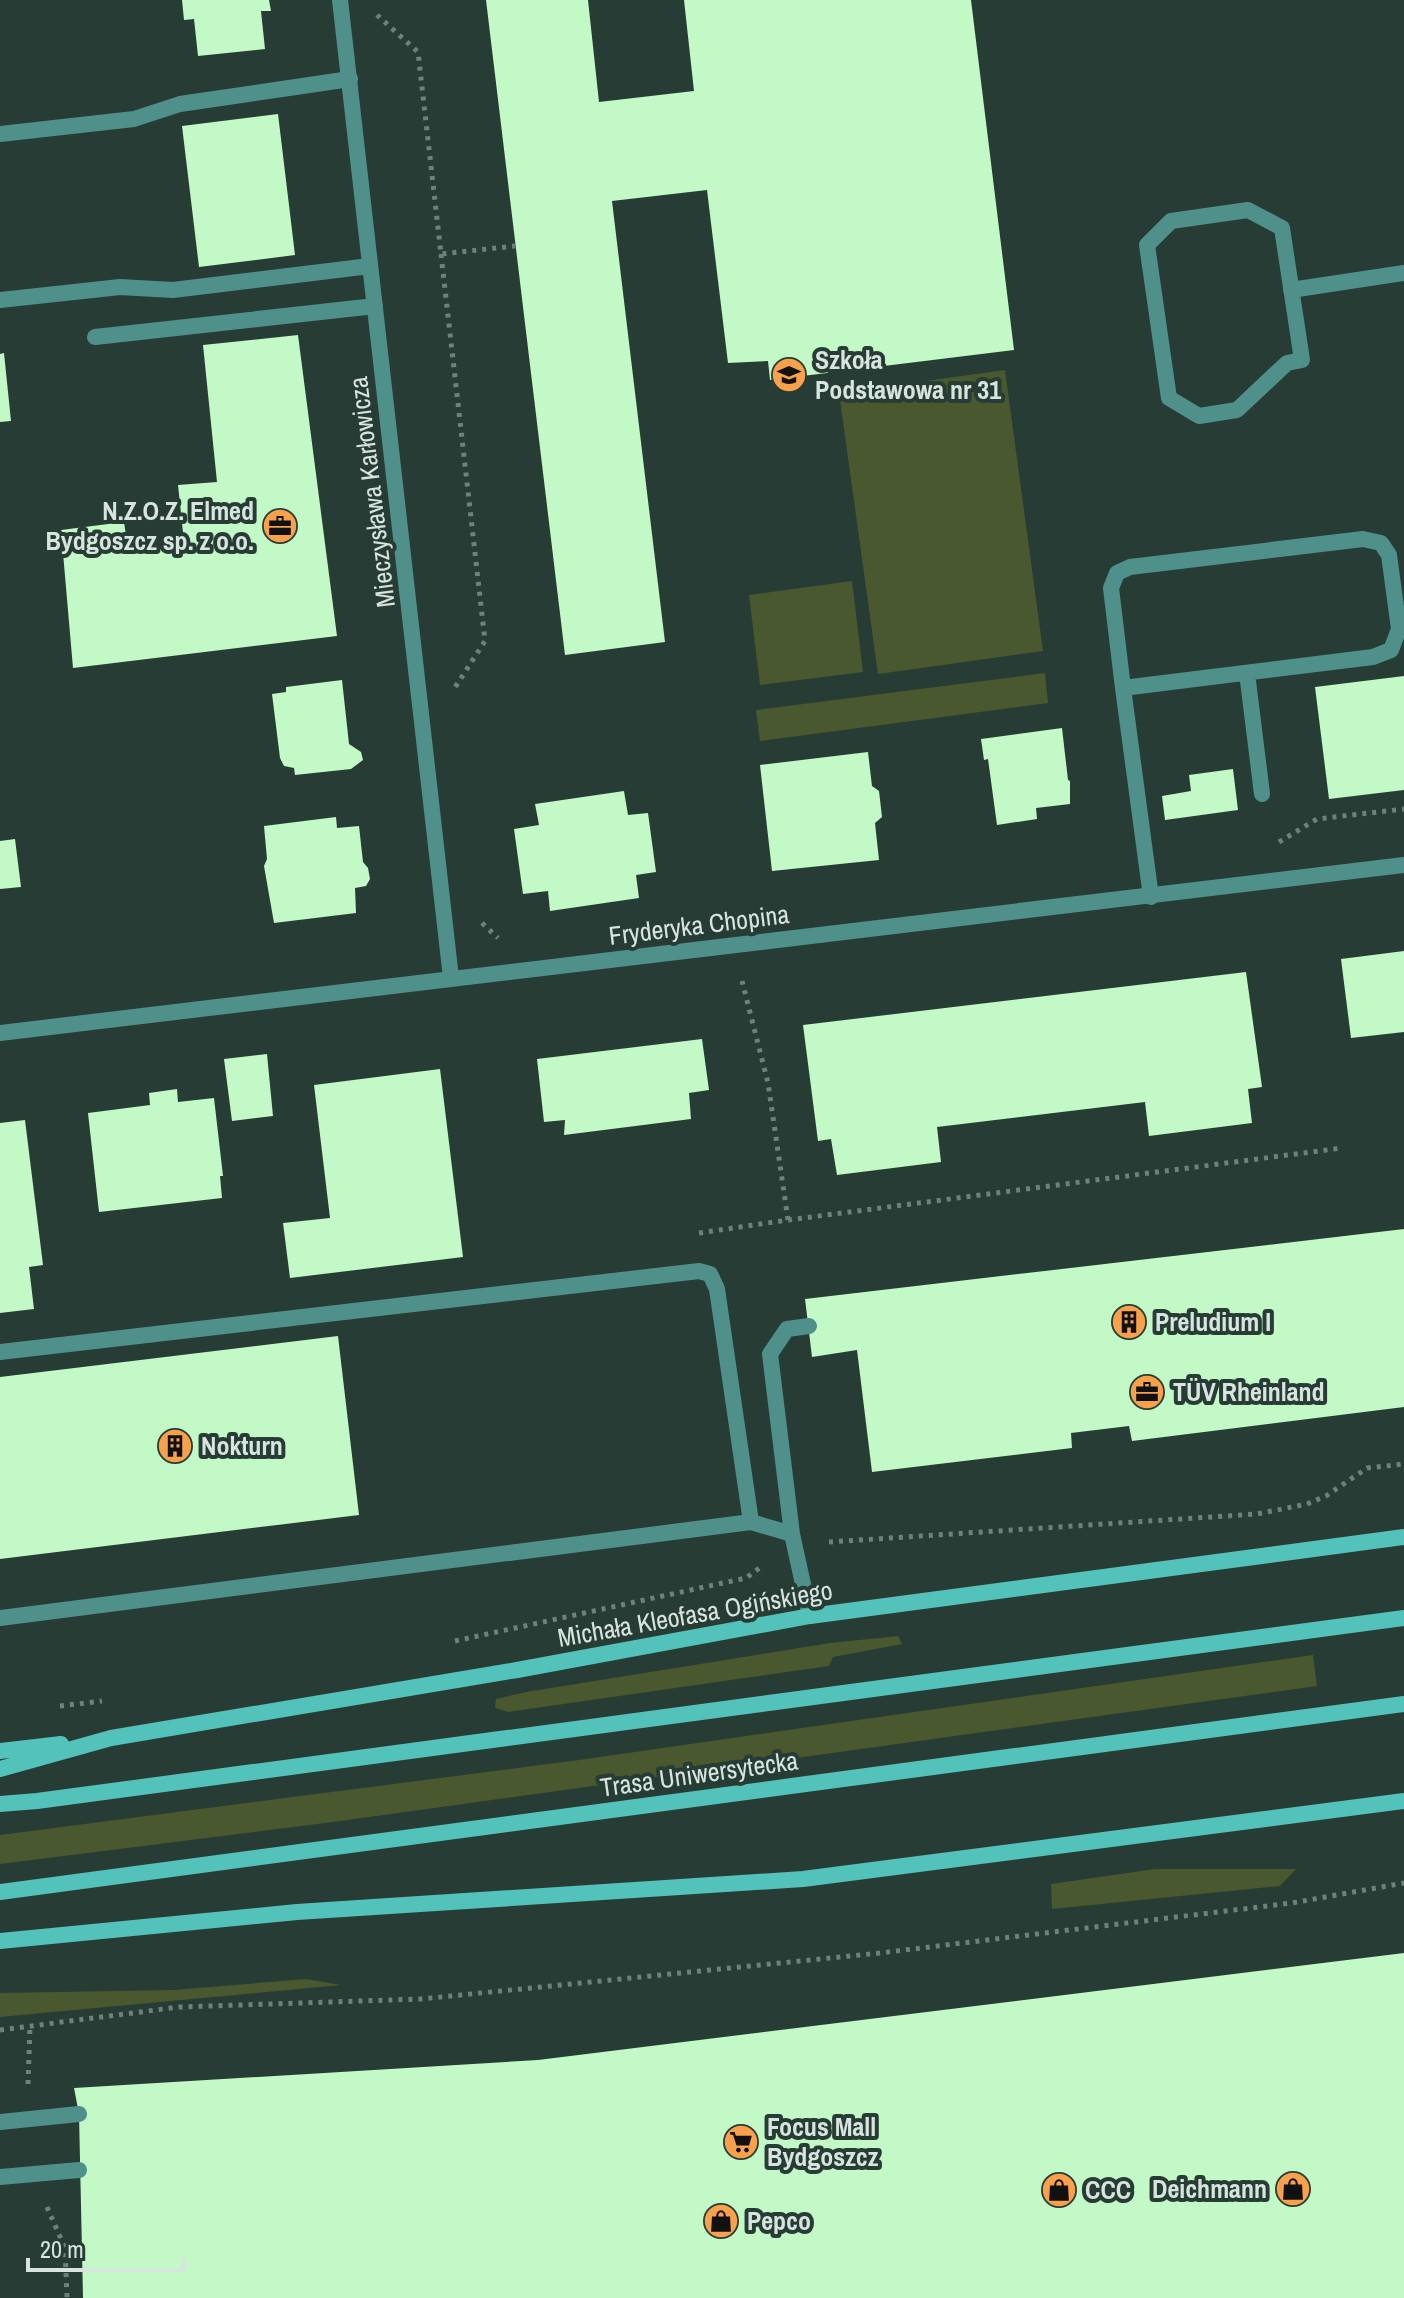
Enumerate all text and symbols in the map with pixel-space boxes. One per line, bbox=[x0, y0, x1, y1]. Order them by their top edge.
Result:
place label: Szkoła Podstawowa nr 31 bbox=[815, 342, 1001, 407]
school or university icon: Szkoła Podstawowa nr 31 bbox=[770, 356, 808, 394]
street label: Mieczysława Karłowicza bbox=[340, 375, 403, 609]
place label: N.Z.O.Z. Elmed Bydgoszcz sp. z o.o. bbox=[45, 493, 254, 558]
office icon: N.Z.O.Z. Elmed Bydgoszcz sp. z o.o. bbox=[261, 507, 299, 545]
street label: Fryderyka Chopina bbox=[607, 896, 791, 953]
building icon: Preludium I bbox=[1110, 1303, 1148, 1341]
place label: Preludium I bbox=[1155, 1304, 1271, 1339]
office icon: TÜV Rheinland bbox=[1128, 1373, 1166, 1411]
place label: TÜV Rheinland bbox=[1173, 1374, 1325, 1409]
building icon: Nokturn bbox=[156, 1427, 194, 1465]
place label: Nokturn bbox=[201, 1428, 283, 1463]
street label: Michała Kleofasa Ogińskiego bbox=[555, 1572, 835, 1655]
street label: Trasa Uniwersytecka bbox=[598, 1742, 800, 1805]
place label: Focus Mall Bydgoszcz bbox=[767, 2109, 879, 2174]
supermarket icon: Focus Mall Bydgoszcz bbox=[722, 2123, 760, 2161]
shop icon: Deichmann bbox=[1274, 2170, 1312, 2208]
shop icon: CCC bbox=[1040, 2171, 1078, 2209]
place label: Deichmann bbox=[1152, 2171, 1267, 2206]
place label: CCC bbox=[1085, 2172, 1131, 2207]
shop icon: Pepco bbox=[702, 2202, 740, 2240]
place label: Pepco bbox=[747, 2203, 811, 2238]
scale bar bbox=[28, 2222, 184, 2272]
text: 20 m bbox=[40, 2233, 84, 2265]

